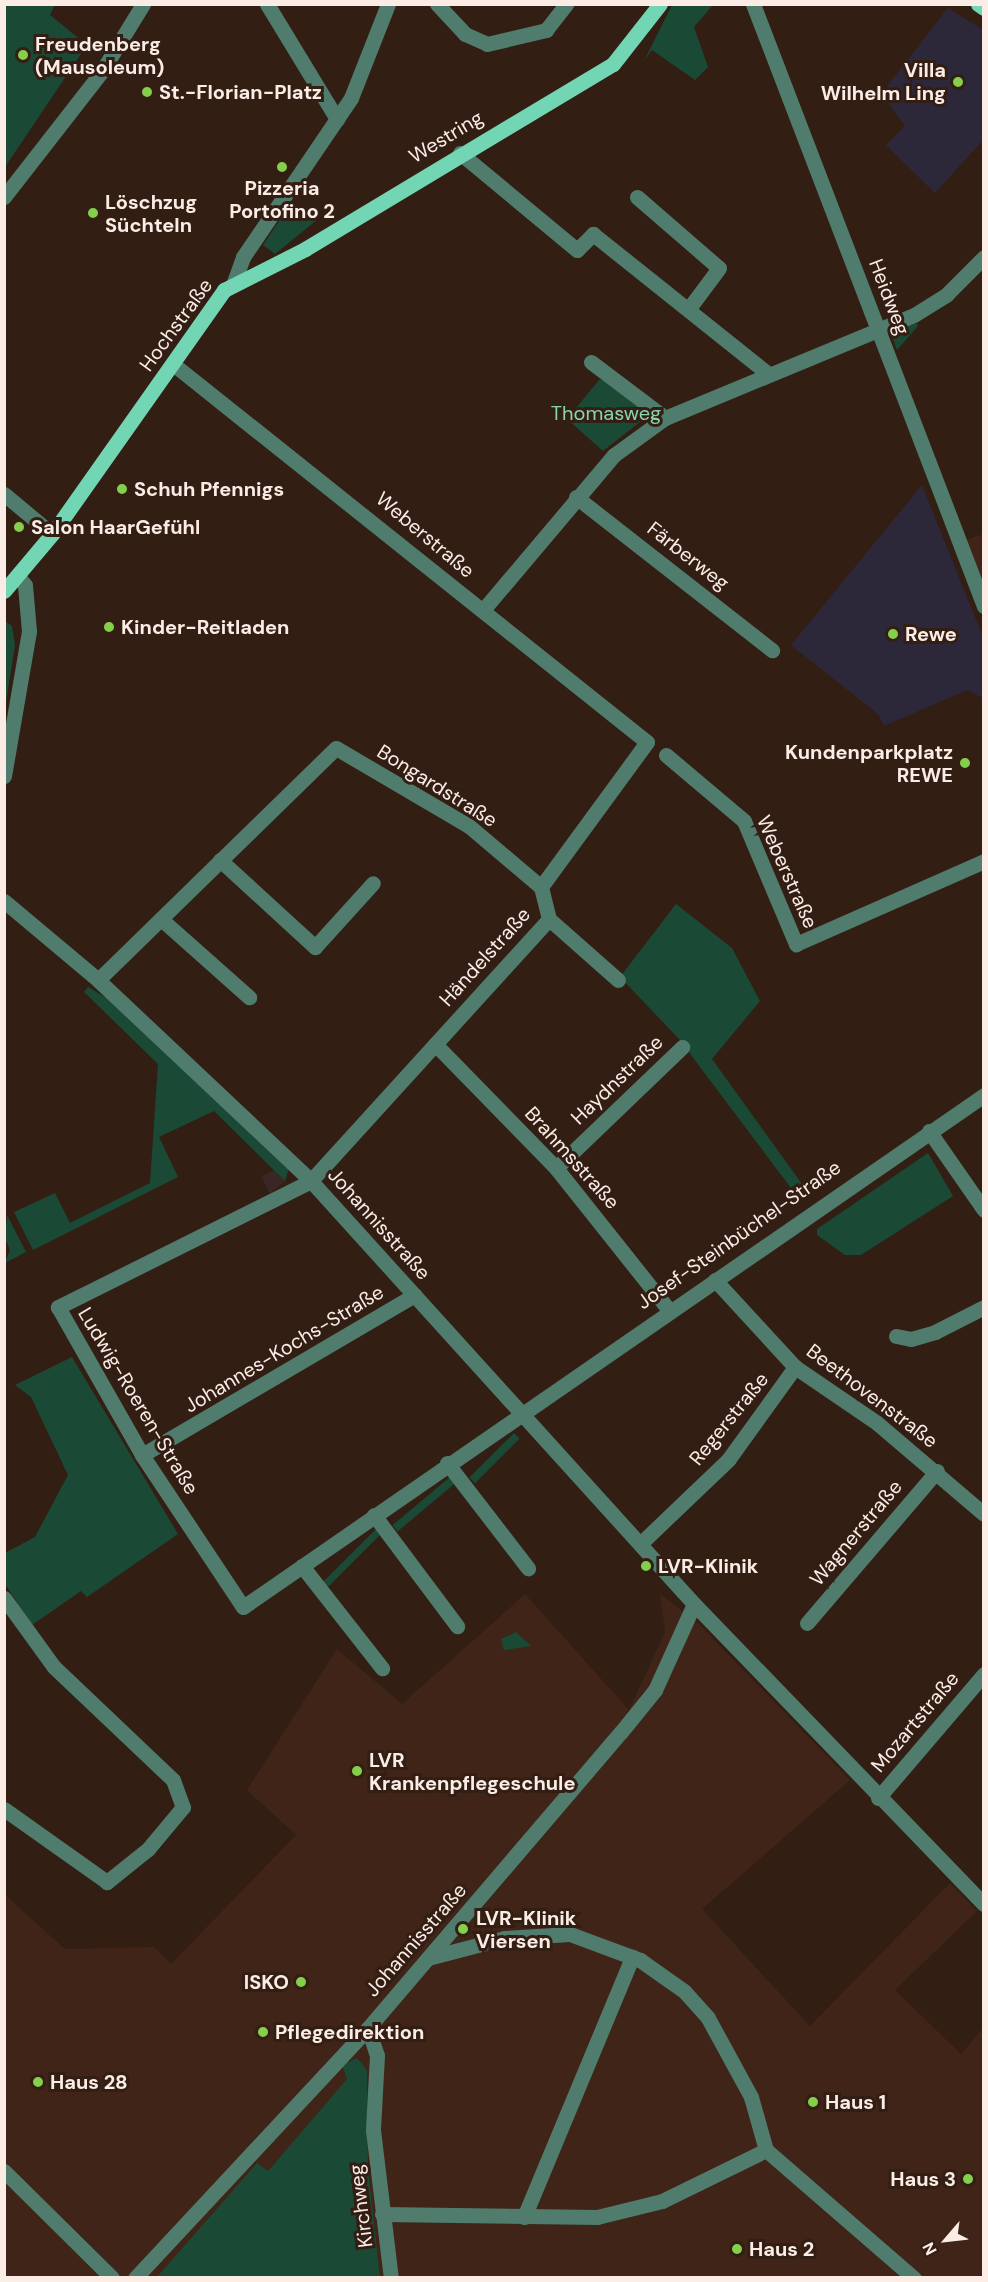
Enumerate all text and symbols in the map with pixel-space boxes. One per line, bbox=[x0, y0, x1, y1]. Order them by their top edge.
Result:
place label: Freudenberg (Mausoleum) bbox=[35, 32, 164, 79]
marker: Freudenberg (Mausoleum) bbox=[16, 48, 30, 62]
place label: Villa Wilhelm Ling bbox=[821, 58, 946, 105]
marker: Villa Wilhelm Ling bbox=[951, 75, 965, 89]
place label: St.-Florian-Platz bbox=[159, 80, 322, 104]
marker: St.-Florian-Platz bbox=[140, 85, 154, 99]
street label: Westring bbox=[405, 106, 487, 168]
marker: Pizzeria Portofino 2 bbox=[275, 160, 289, 174]
place label: Pizzeria Portofino 2 bbox=[229, 176, 335, 223]
place label: Löschzug Süchteln bbox=[105, 190, 197, 237]
marker: Löschzug Süchteln bbox=[86, 206, 100, 220]
street label: Heidweg bbox=[864, 256, 914, 338]
street label: Hochstraße bbox=[134, 274, 218, 376]
park label: Thomasweg bbox=[551, 401, 661, 425]
place label: Schuh Pfennigs bbox=[134, 477, 284, 501]
marker: Schuh Pfennigs bbox=[115, 482, 129, 496]
street label: Weberstraße bbox=[371, 487, 479, 583]
place label: Salon HaarGefühl bbox=[31, 515, 200, 539]
street label: Färberweg bbox=[642, 517, 734, 595]
marker: Salon HaarGefühl bbox=[12, 520, 26, 534]
place label: Kinder-Reitladen bbox=[121, 615, 289, 639]
marker: Kinder-Reitladen bbox=[102, 620, 116, 634]
place label: Rewe bbox=[905, 622, 957, 646]
marker: Rewe bbox=[886, 627, 900, 641]
street label: Bongardstraße bbox=[373, 740, 501, 832]
place label: Kundenparkplatz REWE bbox=[785, 740, 953, 787]
marker: Kundenparkplatz REWE bbox=[958, 756, 972, 770]
street label: Weberstraße bbox=[751, 812, 823, 932]
street label: Händelstraße bbox=[434, 903, 536, 1011]
street label: Haydnstraße bbox=[566, 1030, 668, 1130]
street label: Brahmsstraße bbox=[520, 1102, 624, 1214]
street label: Josef-Steinbüchel-Straße bbox=[632, 1155, 846, 1315]
street label: Johannisstraße bbox=[323, 1163, 435, 1285]
street label: Johannes-Kochs-Straße bbox=[180, 1280, 388, 1418]
street label: Ludwig-Roeren-Straße bbox=[73, 1303, 203, 1499]
street label: Beethovenstraße bbox=[802, 1339, 942, 1453]
street label: Regerstraße bbox=[684, 1368, 774, 1470]
street label: Wagnerstraße bbox=[805, 1475, 907, 1591]
place label: LVR-Klinik bbox=[658, 1554, 758, 1578]
marker: LVR-Klinik bbox=[639, 1559, 653, 1573]
street label: Mozartstraße bbox=[866, 1667, 964, 1777]
place label: LVR Krankenpflegeschule bbox=[369, 1748, 575, 1795]
marker: LVR Krankenpflegeschule bbox=[350, 1764, 364, 1778]
street label: Johannisstraße bbox=[360, 1879, 472, 2001]
place label: LVR-Klinik Viersen bbox=[476, 1906, 576, 1953]
marker: LVR-Klinik Viersen bbox=[454, 1920, 472, 1938]
place label: ISKO bbox=[244, 1970, 289, 1994]
marker: ISKO bbox=[294, 1975, 308, 1989]
place label: Pflegedirektion bbox=[275, 2020, 424, 2044]
marker: Pflegedirektion bbox=[256, 2025, 270, 2039]
place label: Haus 28 bbox=[50, 2070, 128, 2094]
marker: Haus 28 bbox=[31, 2075, 45, 2089]
place label: Haus 1 bbox=[825, 2090, 886, 2114]
marker: Haus 1 bbox=[806, 2095, 820, 2109]
street label: Kirchweg bbox=[344, 2163, 378, 2249]
place label: Haus 3 bbox=[890, 2167, 956, 2191]
marker: Haus 3 bbox=[961, 2172, 975, 2186]
north arrow bbox=[916, 2210, 976, 2270]
place label: Haus 2 bbox=[749, 2237, 814, 2261]
text: N bbox=[918, 2239, 942, 2259]
marker: Haus 2 bbox=[730, 2242, 744, 2256]

